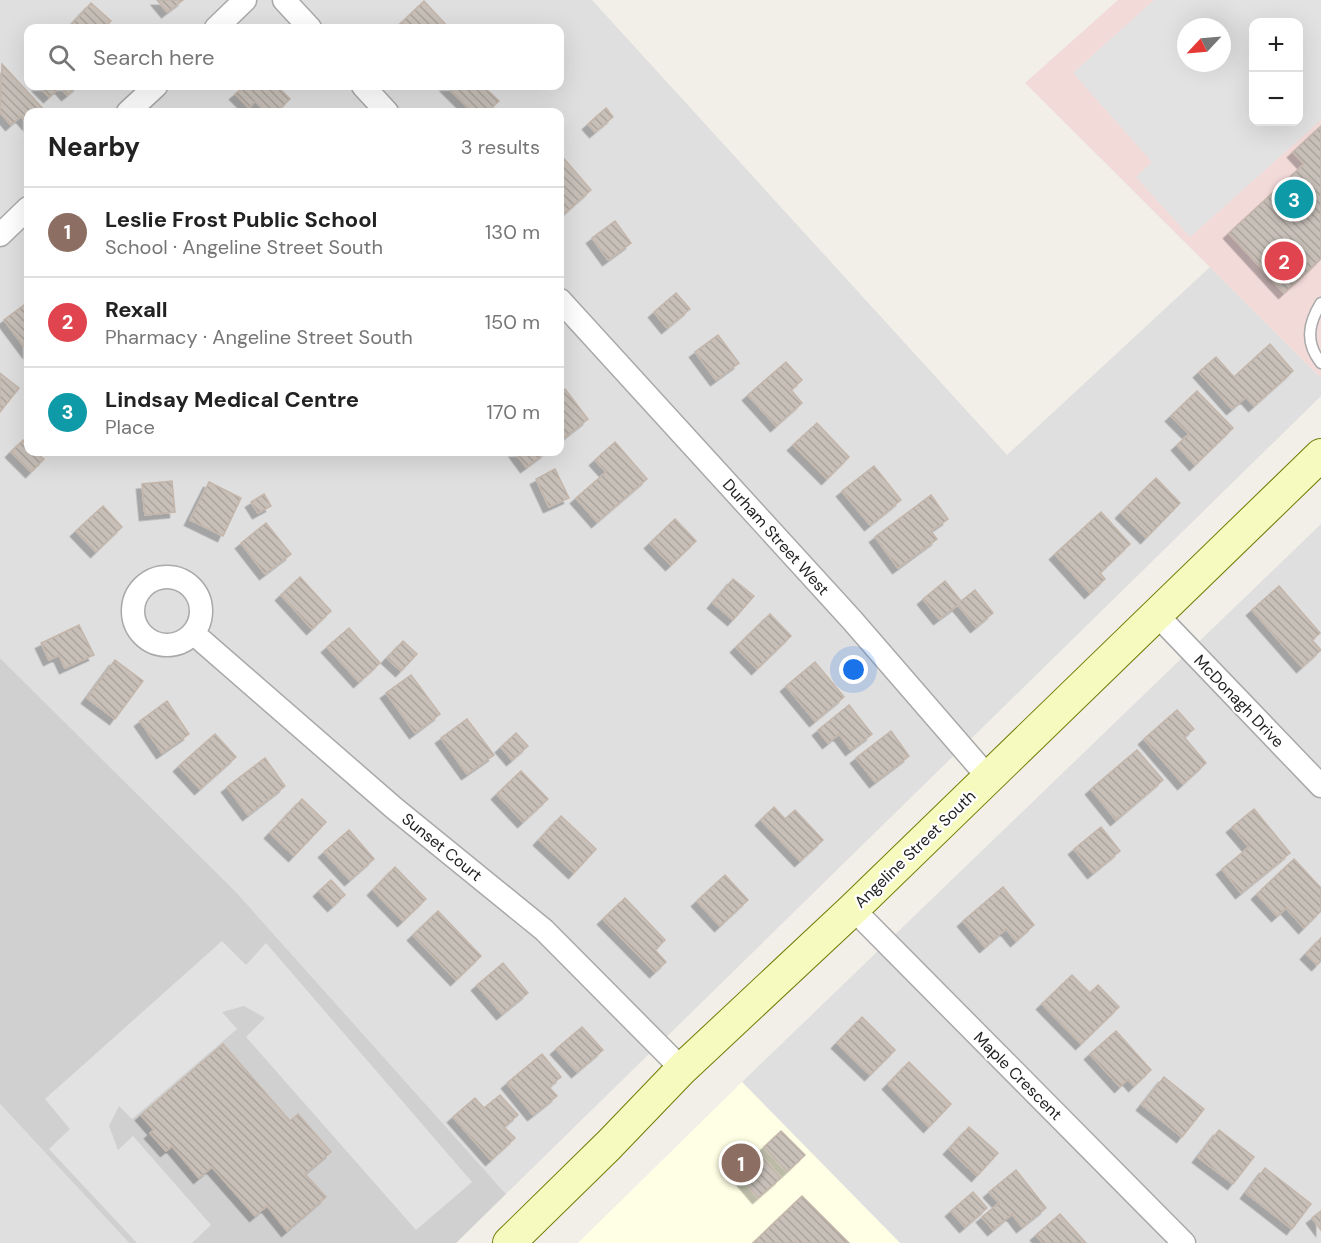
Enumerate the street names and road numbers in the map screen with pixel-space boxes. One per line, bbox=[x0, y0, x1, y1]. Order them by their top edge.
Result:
street label: Durham Street West bbox=[718, 474, 834, 600]
street label: McDonagh Drive bbox=[1189, 650, 1289, 752]
street label: Angeline Street South bbox=[850, 786, 980, 912]
street label: Sunset Court bbox=[398, 808, 486, 886]
street label: Maple Crescent bbox=[969, 1027, 1067, 1125]

